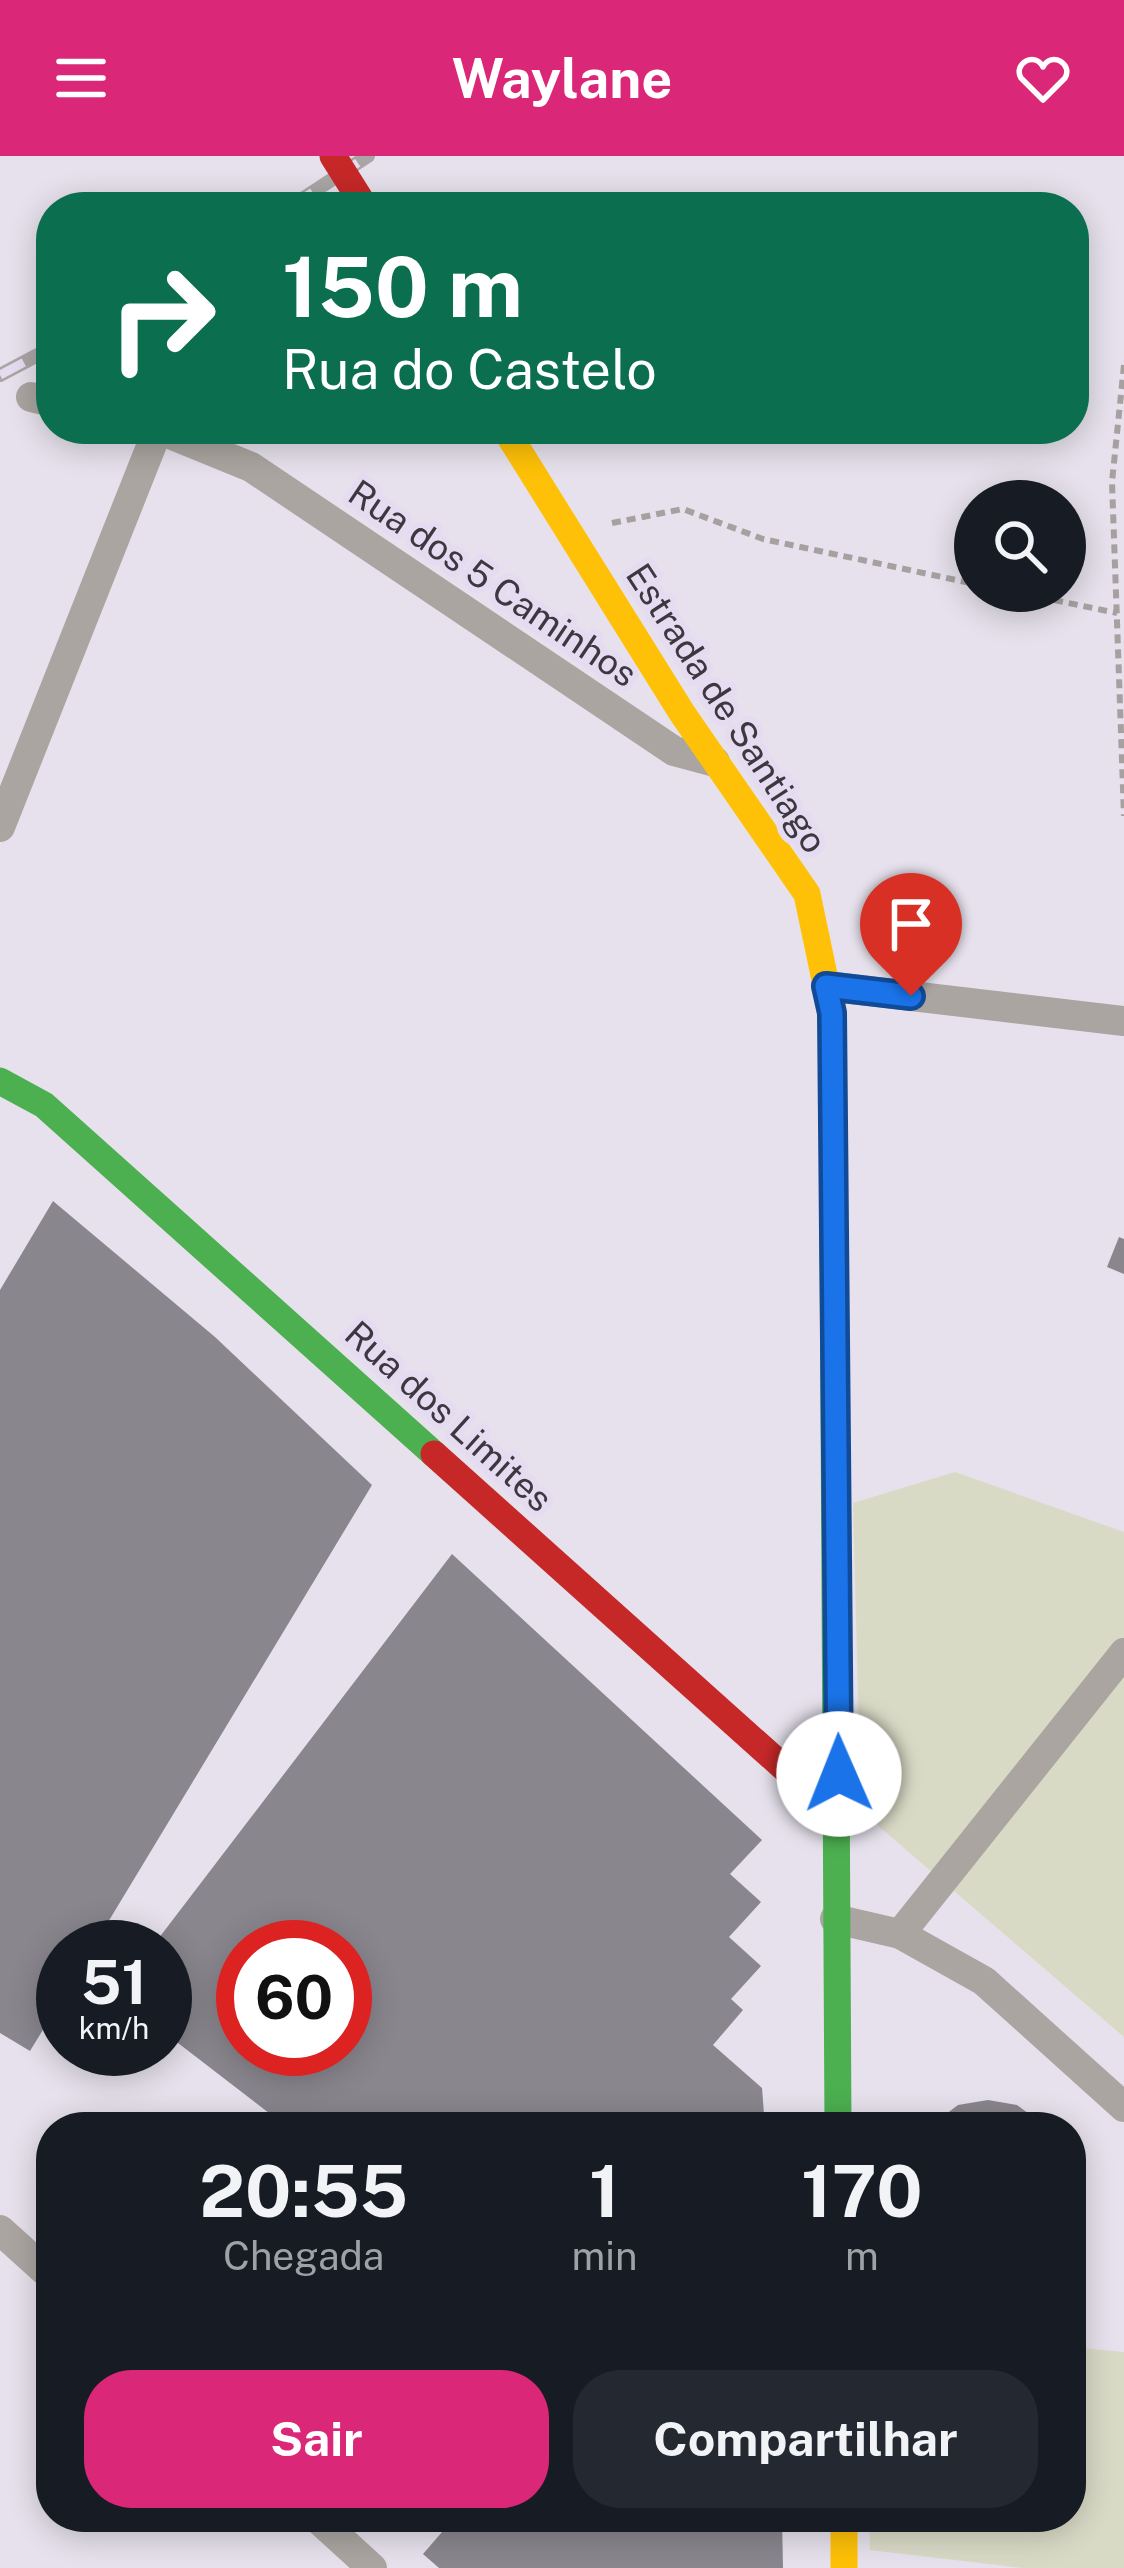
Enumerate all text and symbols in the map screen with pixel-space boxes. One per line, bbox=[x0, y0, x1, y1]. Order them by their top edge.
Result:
icon: menu bbox=[48, 45, 114, 111]
icon: heart bbox=[1010, 45, 1076, 111]
text: Waylane bbox=[452, 47, 672, 110]
text: 150 m bbox=[282, 237, 523, 336]
icon: right bbox=[84, 240, 240, 396]
text: Rua do Castelo bbox=[282, 338, 657, 401]
street label: Rua dos 5 Caminhos bbox=[341, 471, 645, 695]
map controls bbox=[954, 480, 1086, 612]
button: search bbox=[954, 480, 1086, 612]
street label: Estrada de Santiago bbox=[618, 556, 836, 860]
pin bbox=[860, 873, 962, 996]
icon: arrive bbox=[878, 891, 944, 957]
street label: Rua dos Limites bbox=[337, 1312, 561, 1520]
position arrow bbox=[776, 1711, 902, 1837]
speed limit sign: 60 bbox=[216, 1920, 372, 2076]
text: 51 bbox=[81, 1947, 147, 2018]
text: km/h bbox=[79, 2010, 149, 2046]
text: 20:55 bbox=[199, 2149, 408, 2233]
text: 1 bbox=[589, 2149, 620, 2233]
text: 170 bbox=[801, 2149, 923, 2233]
text: Chegada bbox=[223, 2233, 384, 2279]
text: min bbox=[571, 2233, 638, 2279]
text: m bbox=[845, 2233, 879, 2279]
button: Sair bbox=[84, 2370, 549, 2508]
button: Compartilhar bbox=[573, 2370, 1038, 2508]

